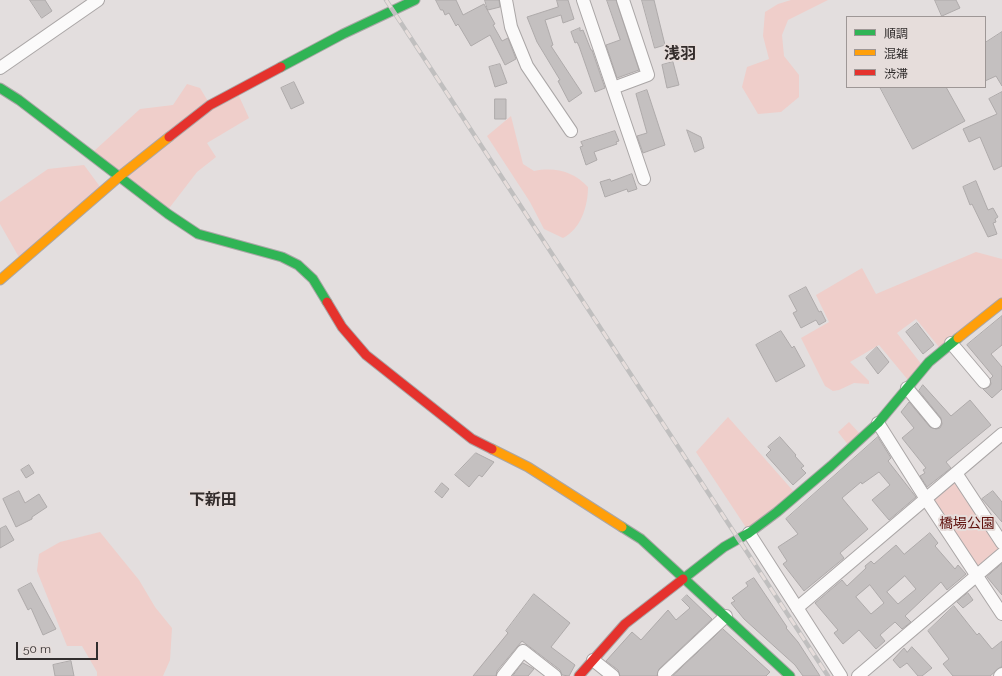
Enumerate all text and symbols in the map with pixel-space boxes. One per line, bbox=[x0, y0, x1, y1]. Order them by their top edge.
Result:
legend bbox=[846, 16, 986, 88]
text: 順調 bbox=[884, 27, 908, 41]
district label: 浅羽 bbox=[664, 44, 696, 64]
text: 混雑 bbox=[884, 47, 908, 61]
text: 渋滞 bbox=[884, 67, 908, 81]
district label: 下新田 bbox=[189, 490, 237, 510]
park label: 橋場公園 bbox=[939, 516, 995, 532]
scale bar bbox=[18, 634, 100, 660]
text: 50 m bbox=[23, 642, 51, 656]

